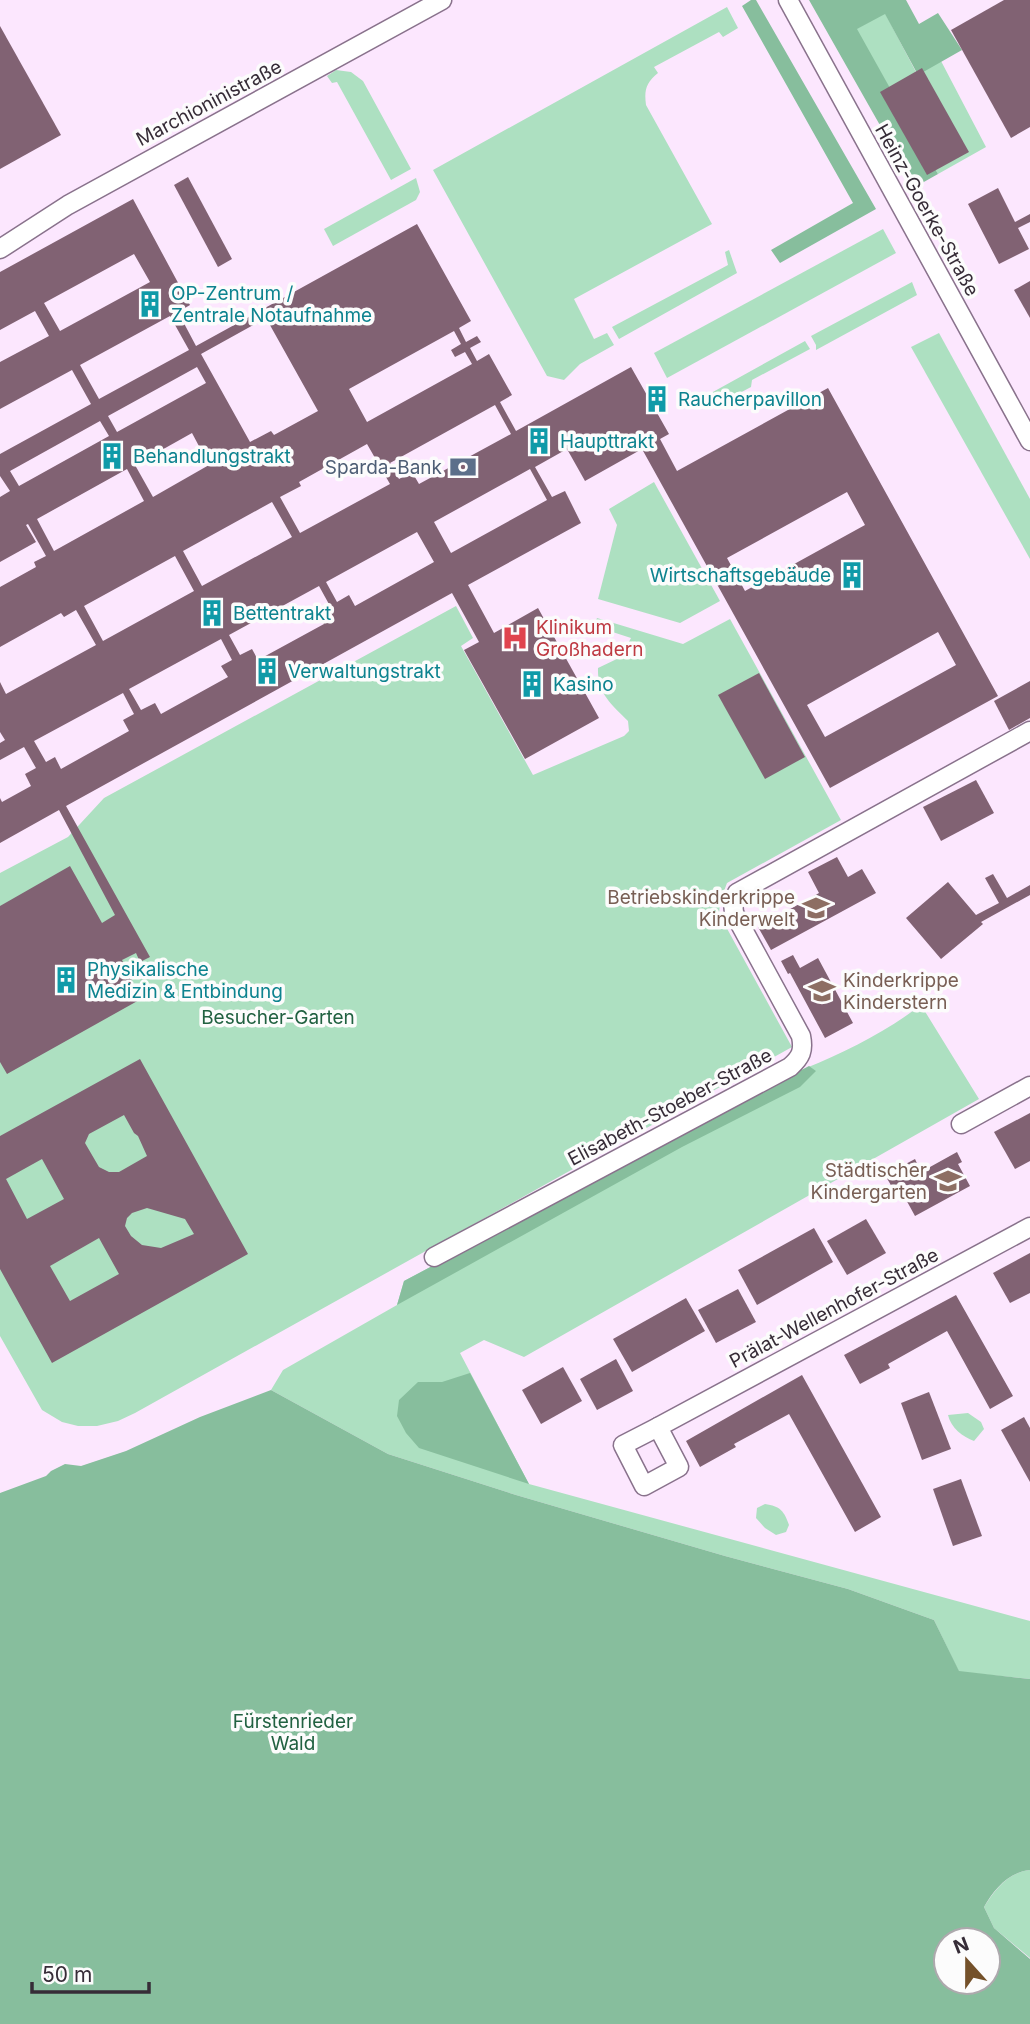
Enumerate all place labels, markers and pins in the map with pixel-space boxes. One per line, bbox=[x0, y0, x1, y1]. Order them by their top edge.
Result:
place label: OP-Zentrum / Zentrale Notaufnahme bbox=[171, 282, 372, 327]
building icon: OP-Zentrum / Zentrale Notaufnahme bbox=[135, 289, 165, 319]
building icon: Raucherpavillon bbox=[642, 384, 672, 414]
place label: Raucherpavillon bbox=[678, 388, 822, 411]
building icon: Haupttrakt bbox=[524, 426, 554, 456]
place label: Haupttrakt bbox=[560, 430, 654, 453]
building icon: Behandlungstrakt bbox=[97, 441, 127, 471]
place label: Behandlungstrakt bbox=[133, 445, 291, 468]
bank icon: Sparda-Bank bbox=[448, 452, 478, 482]
place label: Sparda-Bank bbox=[325, 456, 443, 479]
building icon: Wirtschaftsgebäude bbox=[837, 560, 867, 590]
place label: Wirtschaftsgebäude bbox=[650, 564, 831, 587]
building icon: Bettentrakt bbox=[197, 598, 227, 628]
place label: Bettentrakt bbox=[233, 602, 331, 625]
place label: Klinikum Großhadern bbox=[536, 616, 643, 661]
hospital icon: Klinikum Großhadern bbox=[500, 623, 530, 653]
building icon: Verwaltungstrakt bbox=[252, 656, 282, 686]
place label: Verwaltungstrakt bbox=[288, 660, 441, 683]
building icon: Kasino bbox=[517, 669, 547, 699]
place label: Kasino bbox=[553, 673, 614, 696]
place label: Betriebskinderkrippe Kinderwelt bbox=[607, 886, 795, 931]
school or university icon: Betriebskinderkrippe Kinderwelt bbox=[801, 893, 831, 923]
place label: Physikalische Medizin & Entbindung bbox=[87, 958, 283, 1003]
building icon: Physikalische Medizin & Entbindung bbox=[51, 965, 81, 995]
place label: Kinderkrippe Kinderstern bbox=[843, 969, 959, 1014]
school or university icon: Kinderkrippe Kinderstern bbox=[807, 976, 837, 1006]
place label: Städtischer Kindergarten bbox=[810, 1159, 927, 1204]
school or university icon: Städtischer Kindergarten bbox=[933, 1166, 963, 1196]

